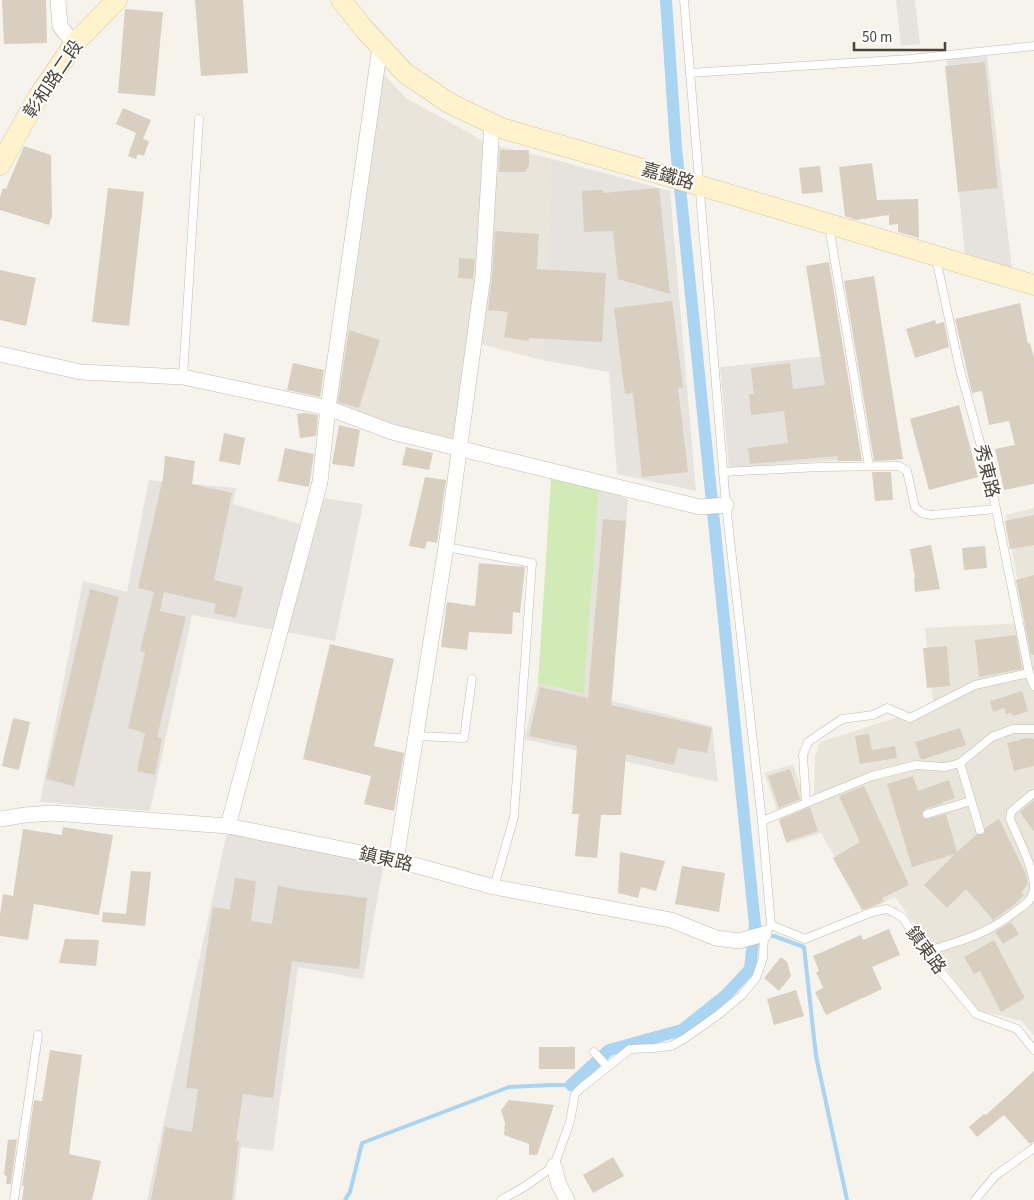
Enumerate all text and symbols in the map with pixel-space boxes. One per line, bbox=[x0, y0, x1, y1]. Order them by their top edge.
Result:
scale bar bbox=[854, 20, 945, 52]
text: 50 m bbox=[862, 27, 892, 48]
street label: 彰和路二段 bbox=[18, 35, 89, 124]
street label: 嘉鐵路 bbox=[638, 157, 697, 196]
street label: 秀東路 bbox=[968, 442, 1005, 500]
street label: 鎮東路 bbox=[357, 841, 415, 878]
street label: 鎮東路 bbox=[900, 921, 952, 979]

